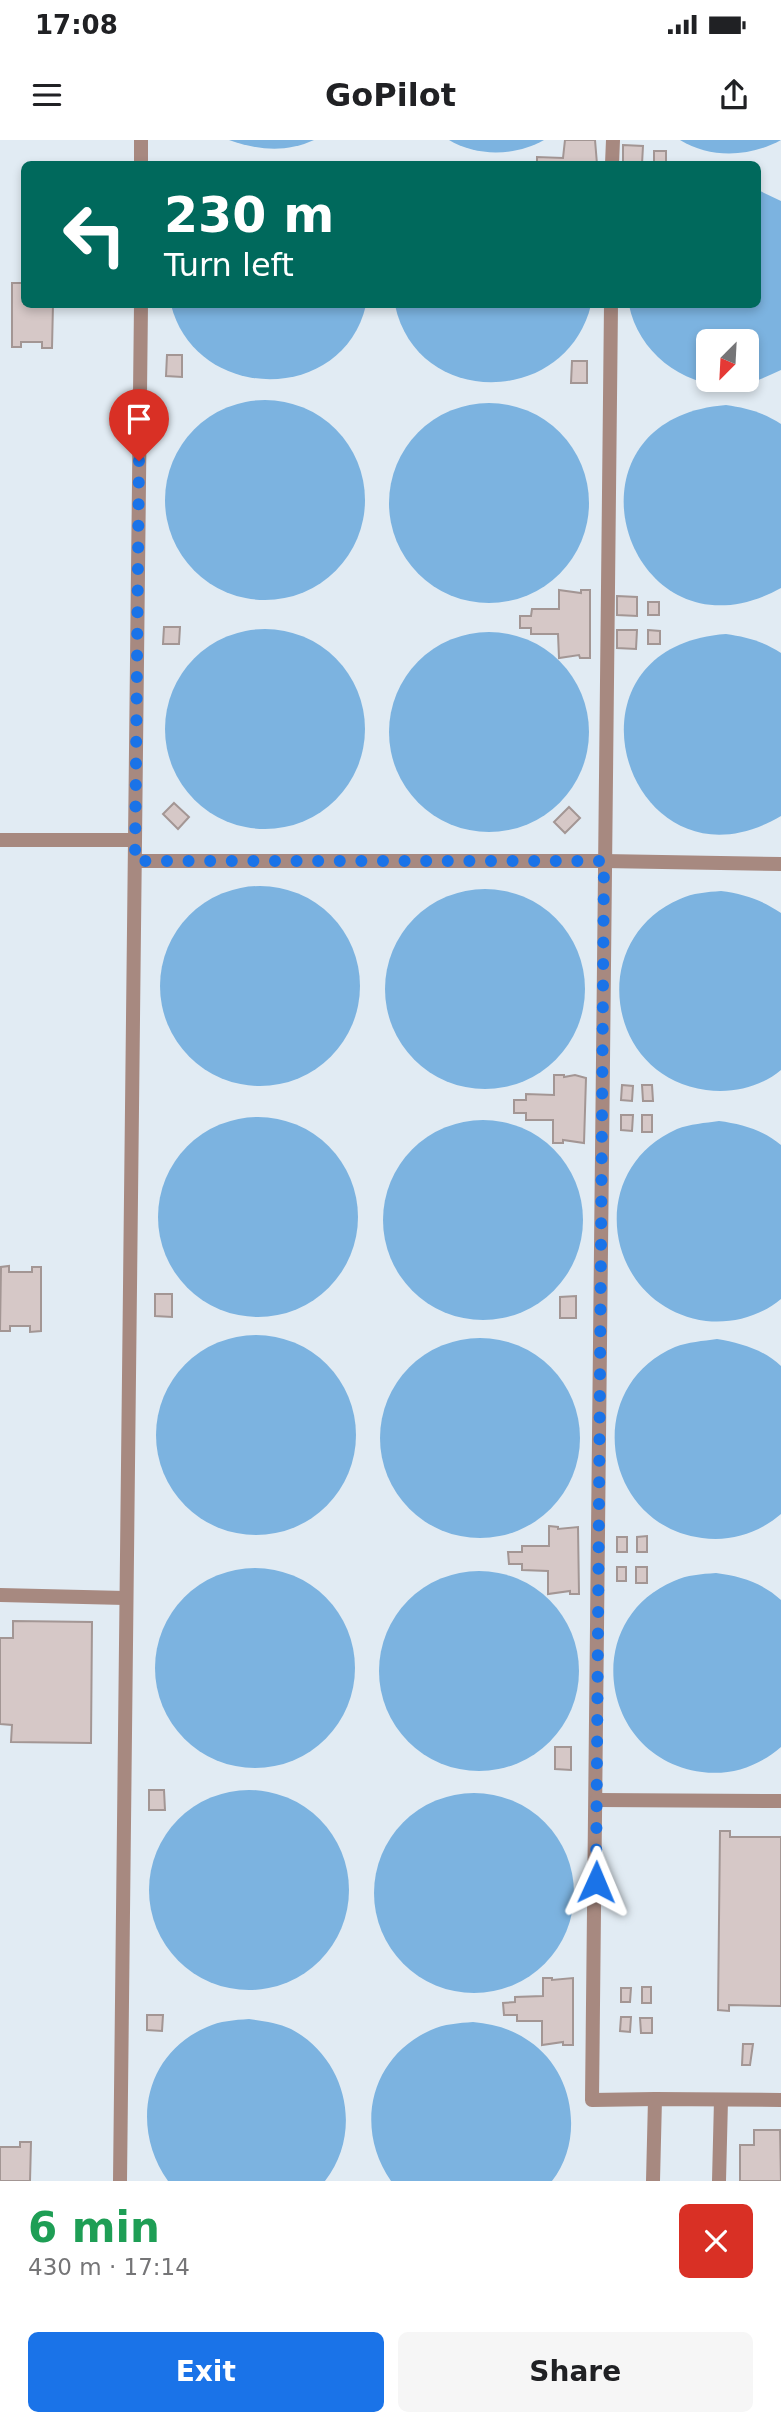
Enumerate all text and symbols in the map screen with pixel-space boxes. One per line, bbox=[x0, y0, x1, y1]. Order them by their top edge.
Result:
text: 17:08 bbox=[35, 10, 118, 40]
icon: menu bbox=[28, 76, 66, 114]
text: GoPilot bbox=[325, 76, 456, 114]
icon: share bbox=[715, 76, 753, 114]
text: 230 m bbox=[164, 187, 334, 244]
icon: left bbox=[49, 189, 140, 280]
text: Turn left bbox=[164, 246, 294, 284]
north arrow bbox=[696, 329, 760, 392]
map controls bbox=[696, 329, 759, 392]
pin bbox=[109, 389, 169, 461]
icon: arrive bbox=[120, 400, 158, 438]
position arrow bbox=[559, 1845, 633, 1919]
text: 6 min bbox=[28, 2203, 160, 2252]
button: close bbox=[679, 2204, 753, 2278]
text: 430 m · 17:14 bbox=[28, 2254, 190, 2280]
button: Exit bbox=[28, 2332, 384, 2412]
button: Share bbox=[398, 2332, 753, 2412]

